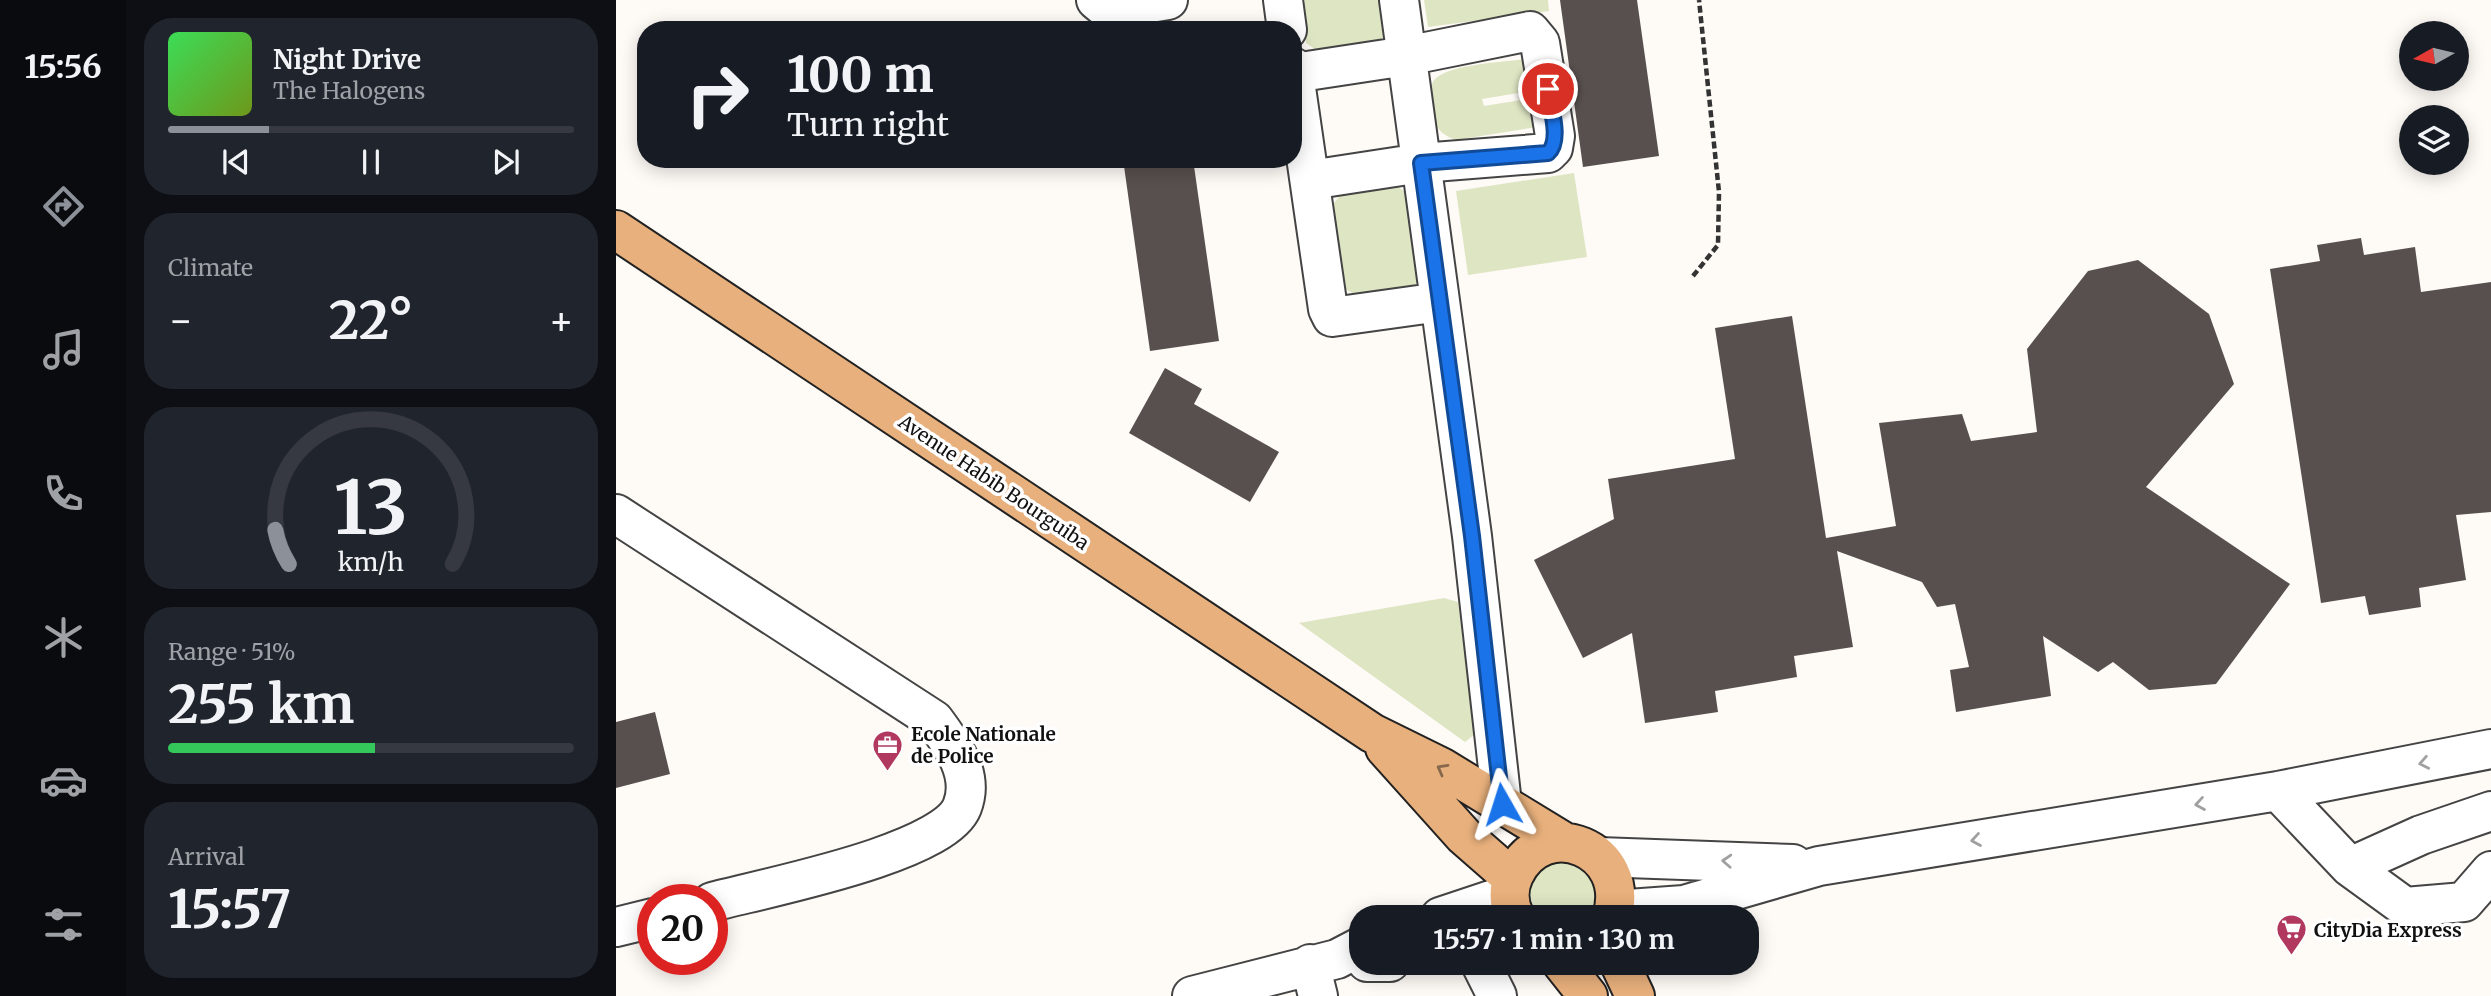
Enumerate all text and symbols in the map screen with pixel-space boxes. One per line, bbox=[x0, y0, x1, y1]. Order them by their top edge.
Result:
north arrow bbox=[2399, 21, 2469, 91]
map controls bbox=[2399, 21, 2469, 175]
text: Night Drive bbox=[273, 43, 421, 76]
text: 100 m bbox=[787, 44, 934, 105]
text: 15:56 bbox=[24, 47, 102, 87]
icon: right bbox=[672, 49, 763, 140]
pin bbox=[1518, 59, 1578, 119]
icon: arrive bbox=[1529, 70, 1567, 108]
text: The Halogens bbox=[273, 76, 425, 105]
text: Turn right bbox=[787, 105, 949, 145]
button: layers bbox=[2399, 105, 2469, 175]
icon: previous bbox=[217, 143, 255, 181]
icon: pause bbox=[352, 143, 390, 181]
icon: next bbox=[487, 143, 525, 181]
icon: directions bbox=[39, 182, 88, 231]
text: Climate bbox=[168, 253, 253, 282]
text: 22° bbox=[329, 288, 413, 353]
text: − bbox=[168, 297, 193, 344]
text: + bbox=[549, 297, 574, 344]
icon: music bbox=[39, 325, 88, 374]
street label: Avenue Habib Bourguiba bbox=[893, 409, 1094, 555]
text: 13 bbox=[334, 462, 408, 554]
icon: phone bbox=[39, 469, 88, 518]
text: km/h bbox=[338, 546, 404, 578]
icon: climate bbox=[39, 613, 88, 662]
text: Range · 51% bbox=[168, 637, 296, 666]
text: 255 km bbox=[168, 672, 354, 737]
place label: Ecole Nationale de Police bbox=[911, 722, 1056, 768]
office icon: Ecole Nationale de Police bbox=[871, 728, 905, 772]
one-way arrow bbox=[2418, 754, 2430, 769]
icon: car bbox=[39, 756, 88, 805]
one-way arrow bbox=[1437, 764, 1450, 777]
position arrow bbox=[1465, 767, 1539, 841]
one-way arrow bbox=[2194, 796, 2206, 811]
one-way arrow bbox=[1970, 832, 1982, 847]
text: Arrival bbox=[168, 842, 245, 871]
one-way arrow bbox=[1721, 854, 1732, 869]
text: 15:57 bbox=[168, 877, 291, 942]
speed limit sign: 20 bbox=[637, 884, 728, 975]
icon: filters bbox=[39, 900, 88, 949]
supermarket icon: CityDia Express bbox=[2274, 913, 2308, 957]
place label: CityDia Express bbox=[2314, 918, 2462, 942]
text: 15:57 · 1 min · 130 m bbox=[1433, 923, 1675, 956]

